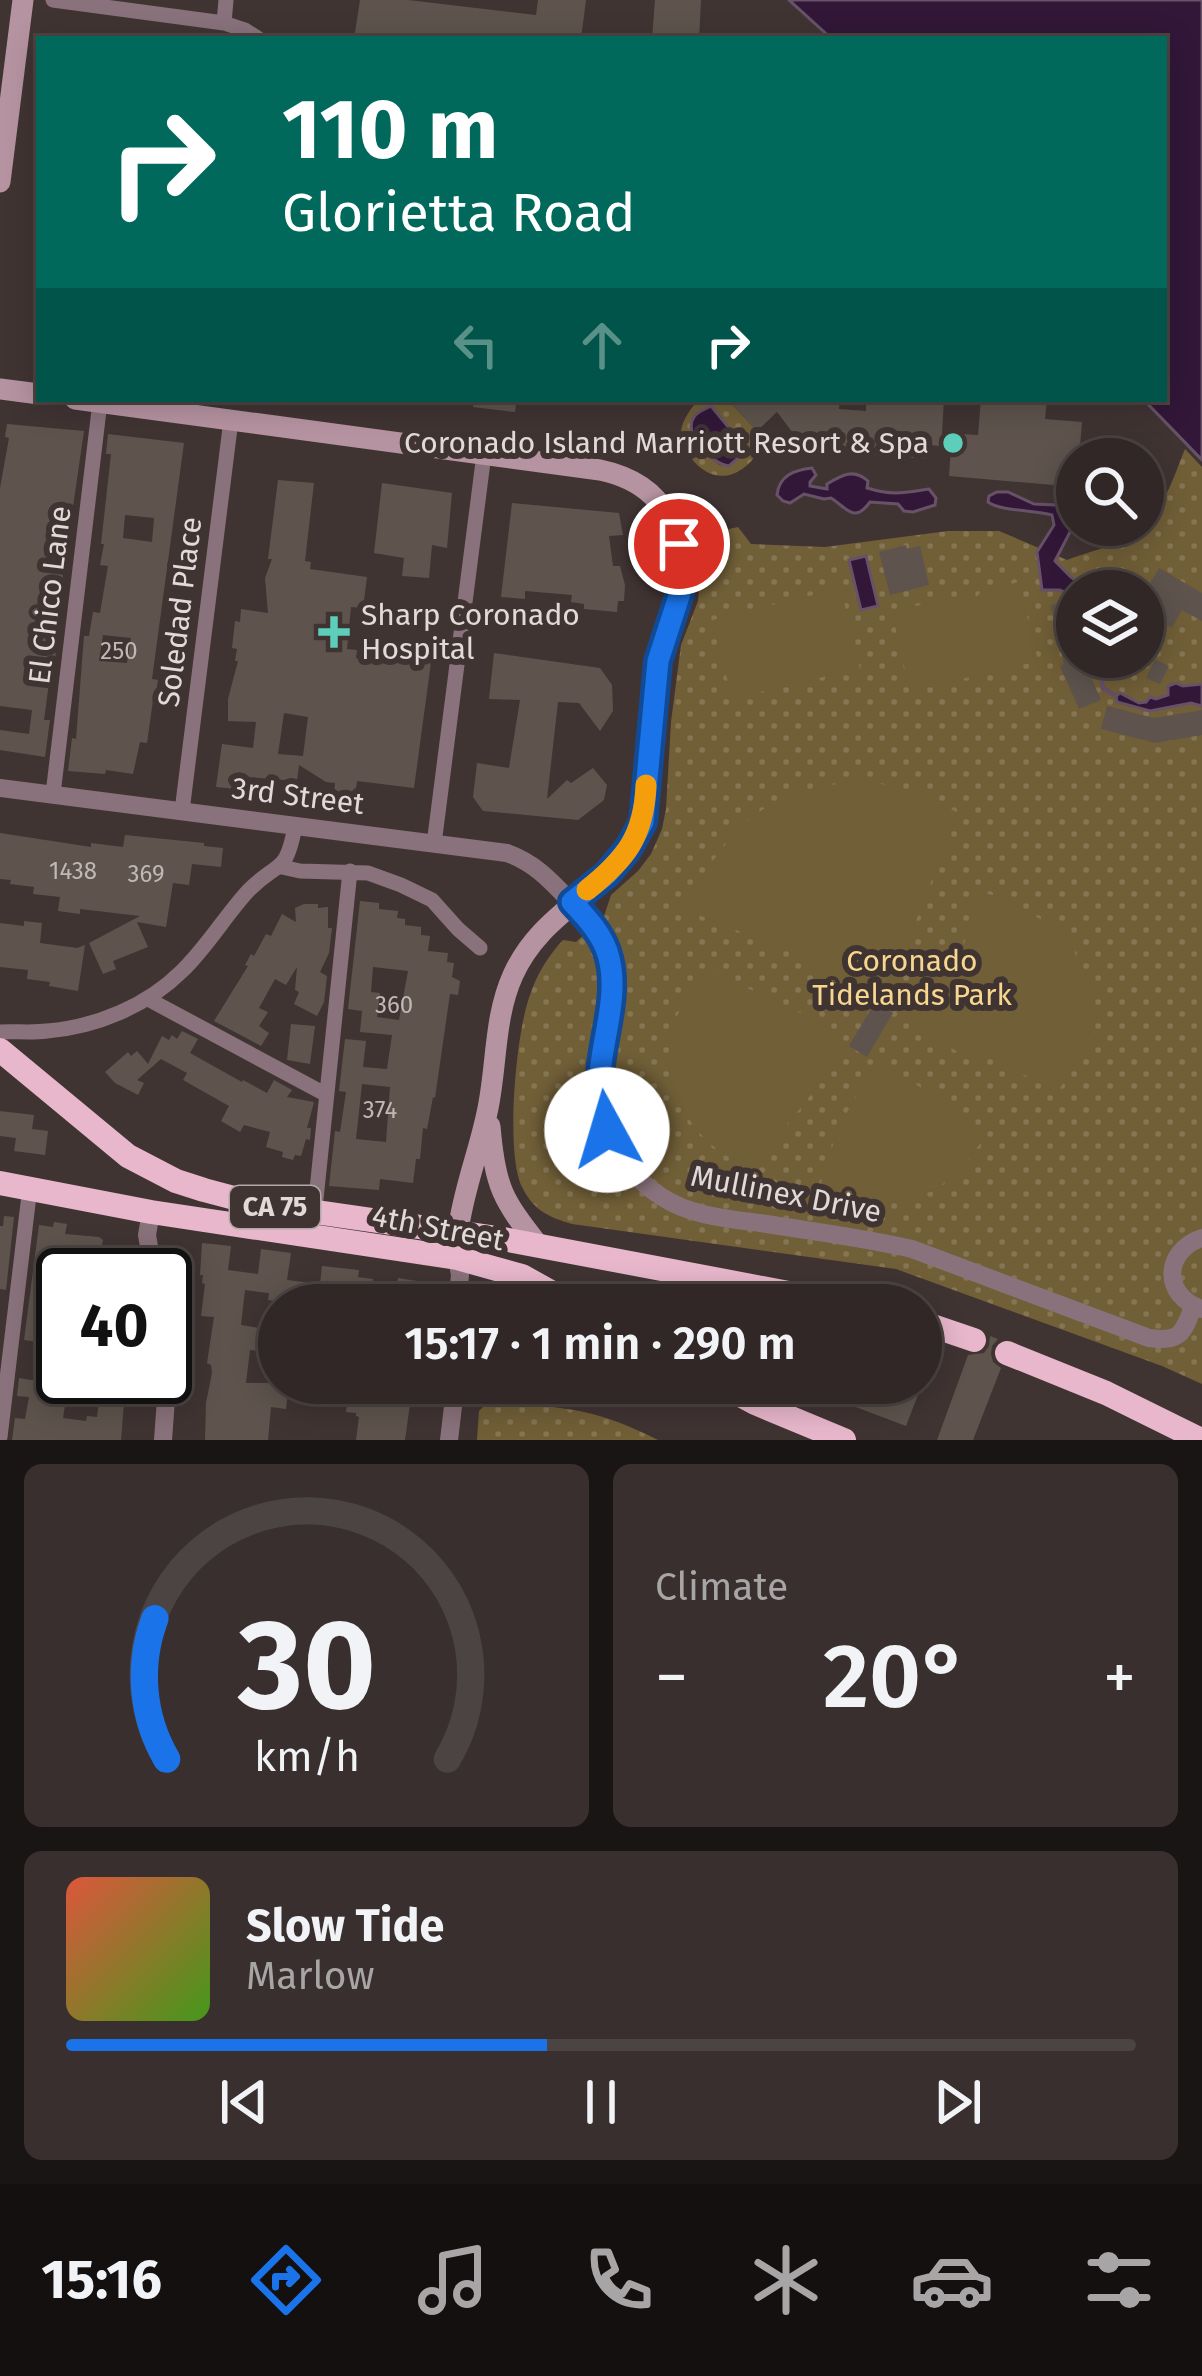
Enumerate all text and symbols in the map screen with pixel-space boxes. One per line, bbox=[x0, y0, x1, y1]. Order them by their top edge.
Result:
text: 110 m bbox=[282, 79, 498, 180]
icon: right bbox=[84, 84, 240, 240]
text: Glorietta Road bbox=[282, 181, 635, 245]
icon: left bbox=[443, 312, 509, 378]
icon: ahead bbox=[569, 312, 635, 378]
icon: right bbox=[695, 312, 761, 378]
place label: Coronado Island Marriott Resort & Spa bbox=[404, 425, 929, 461]
marker: Coronado Island Marriott Resort & Spa bbox=[940, 430, 966, 456]
map controls bbox=[1056, 438, 1164, 678]
button: search bbox=[1056, 438, 1164, 546]
pin bbox=[628, 493, 730, 595]
street label: El Chico Lane bbox=[21, 504, 79, 686]
icon: arrive bbox=[646, 511, 712, 577]
street label: Soledad Place bbox=[150, 515, 210, 709]
button: layers bbox=[1056, 570, 1164, 678]
place label: Sharp Coronado Hospital bbox=[361, 597, 580, 667]
marker: Sharp Coronado Hospital bbox=[318, 616, 350, 648]
house number: 250 bbox=[100, 637, 138, 665]
street label: 3rd Street bbox=[230, 770, 366, 822]
house number: 1438 bbox=[49, 857, 97, 885]
house number: 369 bbox=[127, 860, 165, 888]
park label: Coronado Tidelands Park bbox=[812, 943, 1013, 1013]
house number: 360 bbox=[375, 991, 413, 1019]
position arrow bbox=[544, 1067, 670, 1193]
house number: 374 bbox=[363, 1096, 397, 1124]
street label: Mullinex Drive bbox=[688, 1158, 884, 1230]
road number: CA 75 bbox=[230, 1186, 320, 1228]
street label: 4th Street bbox=[369, 1198, 507, 1258]
speed limit sign: 40 bbox=[36, 1248, 192, 1404]
text: 15:17 · 1 min · 290 m bbox=[404, 1317, 796, 1371]
text: Climate bbox=[655, 1564, 788, 1610]
text: 30 bbox=[237, 1591, 375, 1741]
text: 20° bbox=[823, 1623, 968, 1731]
text: − bbox=[655, 1638, 688, 1717]
text: + bbox=[1103, 1638, 1136, 1717]
text: km/h bbox=[253, 1730, 360, 1781]
text: Slow Tide bbox=[246, 1899, 444, 1953]
text: Marlow bbox=[246, 1953, 375, 1999]
icon: previous bbox=[211, 2069, 277, 2135]
icon: pause bbox=[568, 2069, 634, 2135]
icon: next bbox=[925, 2069, 991, 2135]
icon: directions bbox=[244, 2238, 328, 2322]
icon: music bbox=[411, 2238, 495, 2322]
icon: phone bbox=[577, 2238, 661, 2322]
icon: climate bbox=[744, 2238, 828, 2322]
icon: car bbox=[910, 2238, 994, 2322]
icon: filters bbox=[1077, 2238, 1161, 2322]
text: 15:16 bbox=[41, 2248, 162, 2312]

